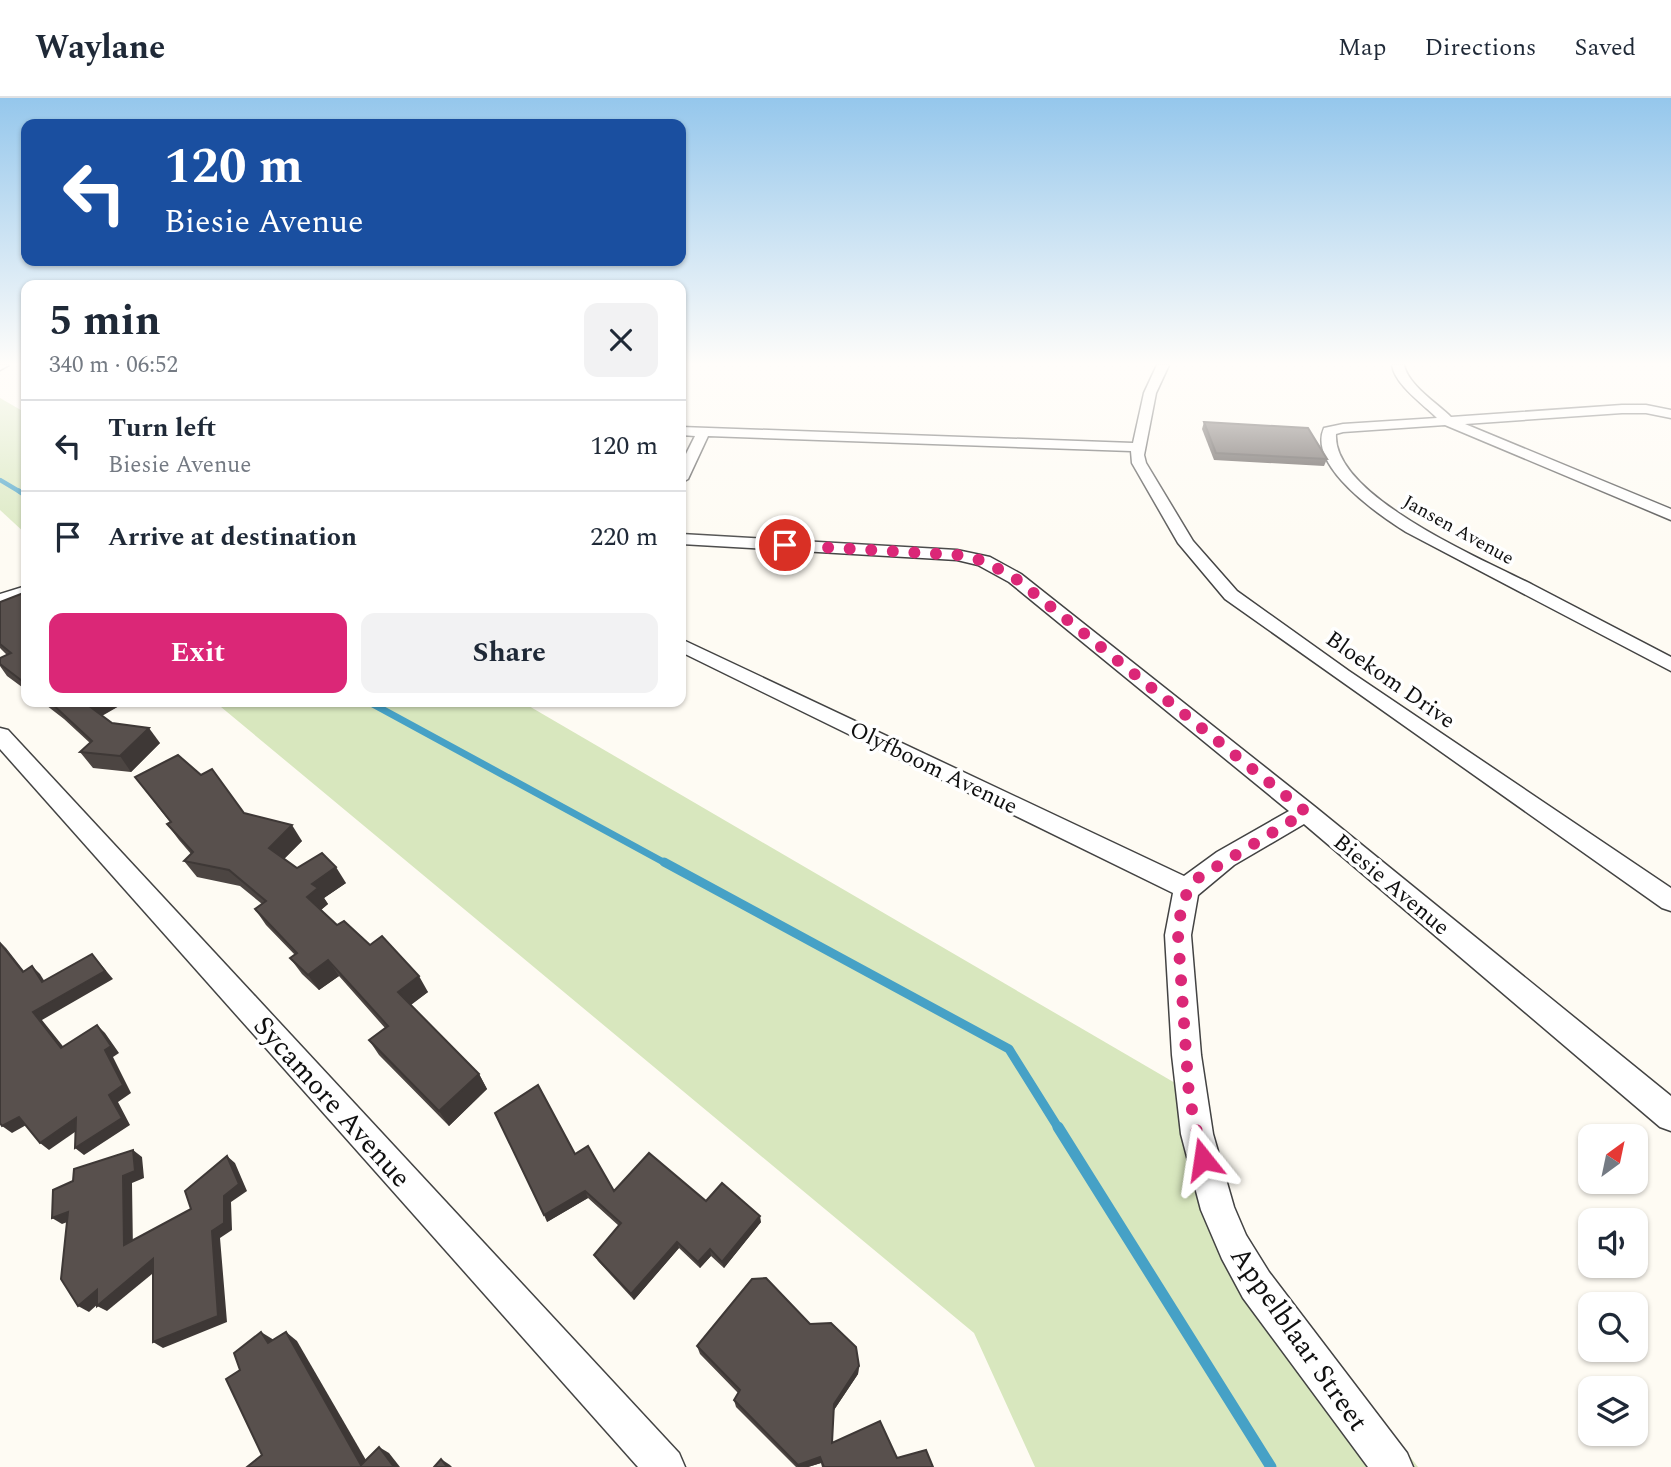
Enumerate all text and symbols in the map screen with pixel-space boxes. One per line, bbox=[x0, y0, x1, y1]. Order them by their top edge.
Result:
text: Waylane bbox=[35, 23, 165, 73]
text: Map bbox=[1338, 30, 1386, 66]
text: Directions bbox=[1424, 30, 1536, 66]
text: Saved bbox=[1574, 30, 1636, 66]
text: 120 m bbox=[164, 130, 303, 205]
icon: left bbox=[49, 147, 140, 238]
text: Biesie Avenue bbox=[164, 198, 364, 247]
text: 5 min bbox=[49, 290, 161, 353]
button: close bbox=[584, 303, 658, 377]
text: 340 m · 06:52 bbox=[49, 348, 178, 383]
text: Turn left bbox=[108, 408, 216, 448]
text: 120 m bbox=[590, 426, 658, 466]
icon: left bbox=[49, 427, 87, 465]
text: Biesie Avenue bbox=[108, 448, 251, 483]
street label: Jansen Avenue bbox=[1397, 488, 1519, 573]
pin bbox=[755, 515, 815, 575]
text: Arrive at destination bbox=[108, 517, 357, 557]
text: 220 m bbox=[590, 517, 658, 557]
icon: arrive bbox=[49, 518, 87, 556]
icon: arrive bbox=[766, 526, 804, 564]
button: Exit bbox=[49, 613, 347, 693]
button: Share bbox=[361, 613, 658, 693]
street label: Bloekom Drive bbox=[1318, 622, 1462, 738]
street label: Olyfboom Avenue bbox=[843, 712, 1024, 824]
street label: Biesie Avenue bbox=[1325, 826, 1457, 945]
street label: Sycamore Avenue bbox=[243, 1006, 421, 1198]
position arrow bbox=[1166, 1122, 1240, 1196]
north arrow bbox=[1578, 1124, 1648, 1194]
map controls bbox=[1578, 1124, 1648, 1446]
button: sound bbox=[1578, 1208, 1648, 1278]
street label: Appelblaar Street bbox=[1219, 1237, 1379, 1440]
button: search bbox=[1578, 1292, 1648, 1362]
button: layers bbox=[1578, 1376, 1648, 1446]

